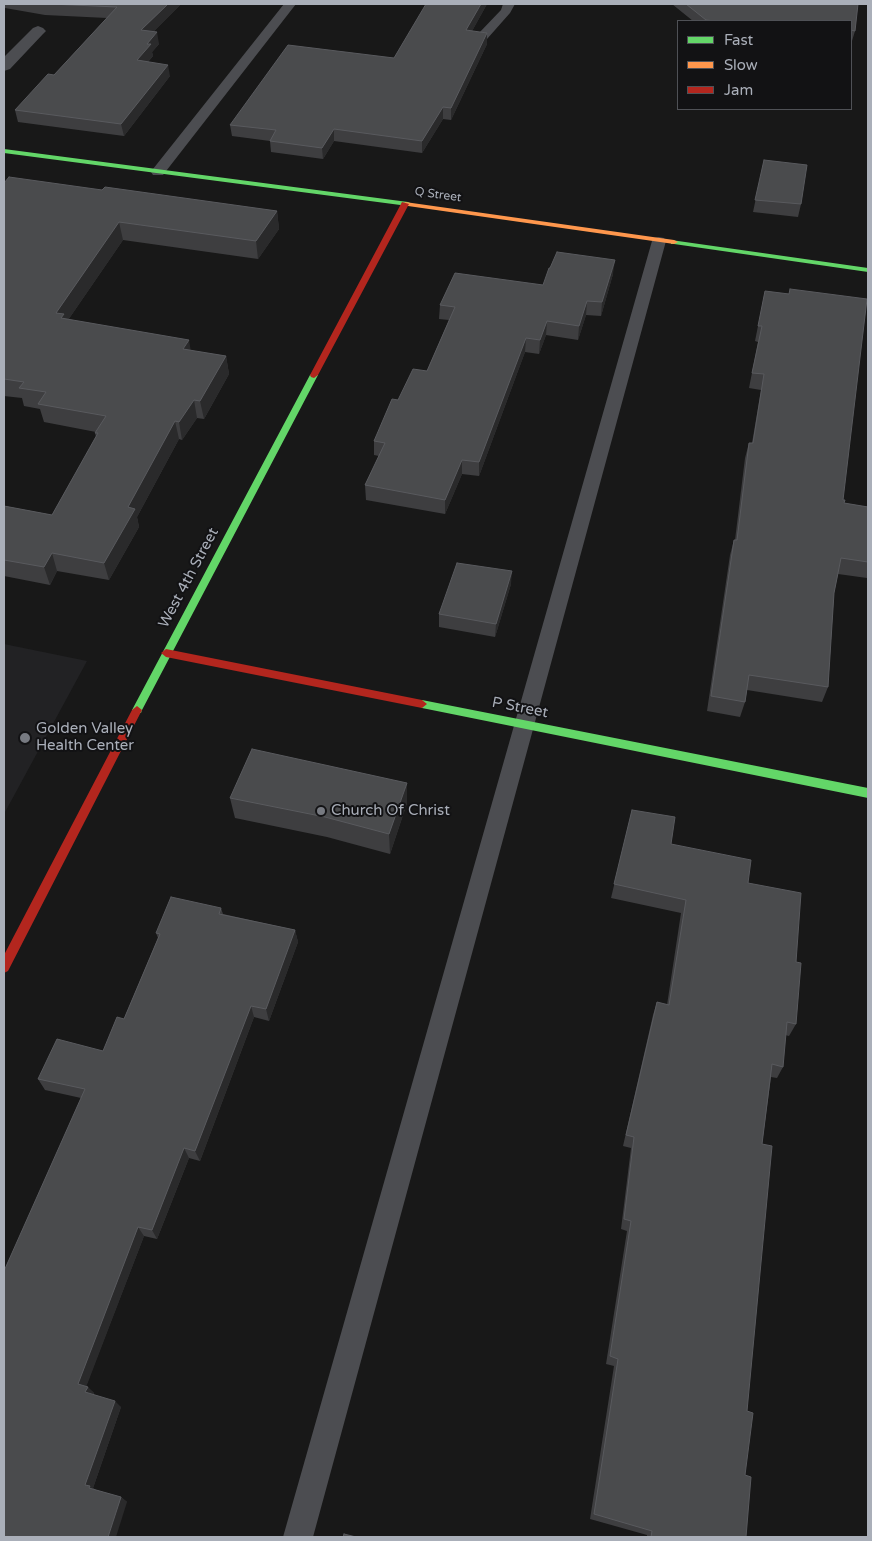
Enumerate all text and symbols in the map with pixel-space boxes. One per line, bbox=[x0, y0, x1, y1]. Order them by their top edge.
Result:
legend bbox=[677, 20, 852, 110]
text: Fast bbox=[724, 31, 753, 49]
text: Slow bbox=[724, 56, 758, 74]
text: Jam bbox=[724, 81, 753, 99]
street label: Q Street bbox=[414, 185, 462, 205]
street label: West 4th Street bbox=[155, 525, 223, 631]
street label: P Street bbox=[490, 694, 550, 722]
place label: Golden Valley Health Center bbox=[36, 720, 134, 755]
marker: Golden Valley Health Center bbox=[18, 731, 32, 745]
place label: Church Of Christ bbox=[331, 802, 450, 820]
marker: Church Of Christ bbox=[315, 805, 327, 817]

